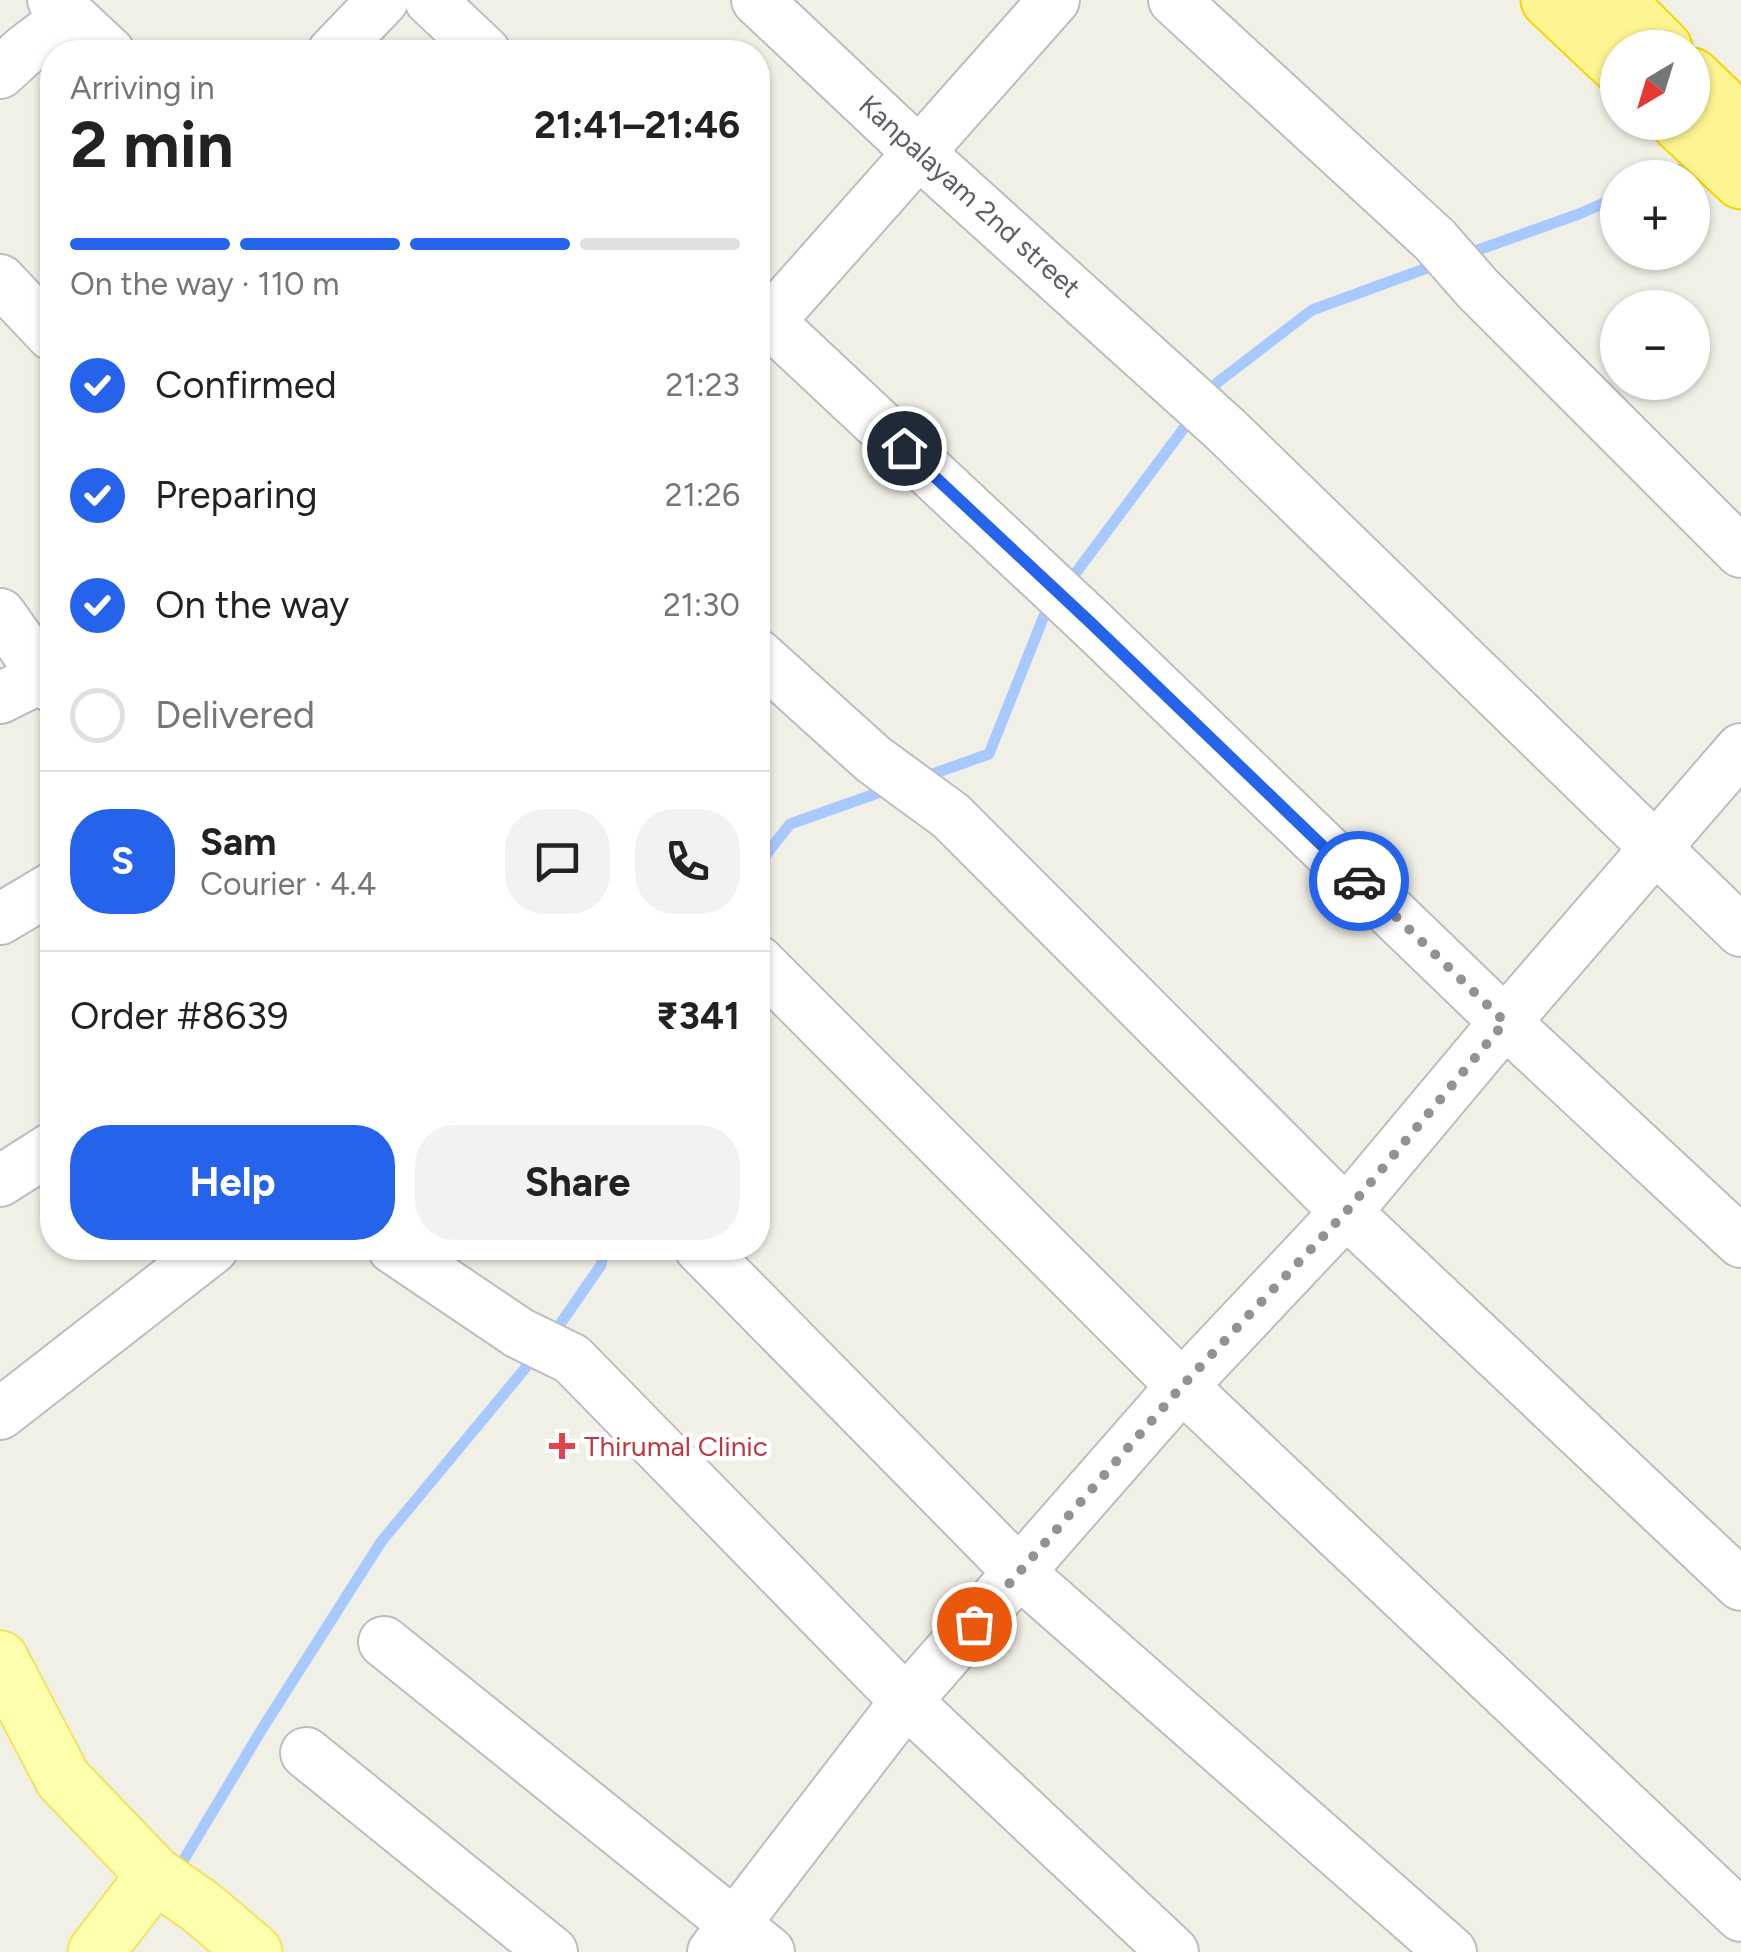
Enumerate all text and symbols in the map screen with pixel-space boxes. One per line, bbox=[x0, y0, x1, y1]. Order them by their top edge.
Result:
north arrow bbox=[1600, 30, 1710, 140]
map controls bbox=[1600, 30, 1710, 400]
text: Arriving in bbox=[70, 69, 215, 107]
street label: Kanpalayam 2nd street bbox=[852, 88, 1088, 304]
text: 21:41–21:46 bbox=[534, 102, 740, 148]
text: 2 min bbox=[70, 105, 234, 183]
button: + bbox=[1600, 160, 1710, 270]
text: On the way · 110 m bbox=[70, 265, 340, 303]
button: − bbox=[1600, 290, 1710, 400]
icon: check bbox=[70, 358, 125, 413]
text: Confirmed bbox=[155, 362, 337, 408]
text: 21:23 bbox=[666, 366, 740, 404]
pin bbox=[862, 406, 947, 491]
icon: home bbox=[877, 421, 932, 476]
icon: check bbox=[70, 468, 125, 523]
text: Preparing bbox=[155, 472, 317, 518]
text: 21:26 bbox=[665, 476, 740, 514]
icon: check bbox=[70, 578, 125, 633]
text: On the way bbox=[155, 582, 349, 628]
text: 21:30 bbox=[663, 586, 740, 624]
text: Delivered bbox=[155, 692, 315, 738]
button: chat bbox=[505, 809, 610, 914]
button: phone bbox=[635, 809, 740, 914]
text: Sam bbox=[200, 819, 276, 865]
courier bbox=[1309, 831, 1409, 931]
text: S bbox=[111, 838, 134, 884]
icon: car bbox=[1332, 854, 1387, 909]
text: Courier · 4.4 bbox=[200, 865, 376, 903]
text: Order #8639 bbox=[70, 993, 289, 1039]
text: ₹341 bbox=[656, 993, 740, 1039]
button: Help bbox=[70, 1125, 395, 1240]
button: Share bbox=[415, 1125, 740, 1240]
place label: Thirumal Clinic bbox=[584, 1429, 768, 1463]
marker: Thirumal Clinic bbox=[549, 1433, 575, 1459]
pin bbox=[932, 1582, 1017, 1667]
icon: bag bbox=[947, 1597, 1002, 1652]

